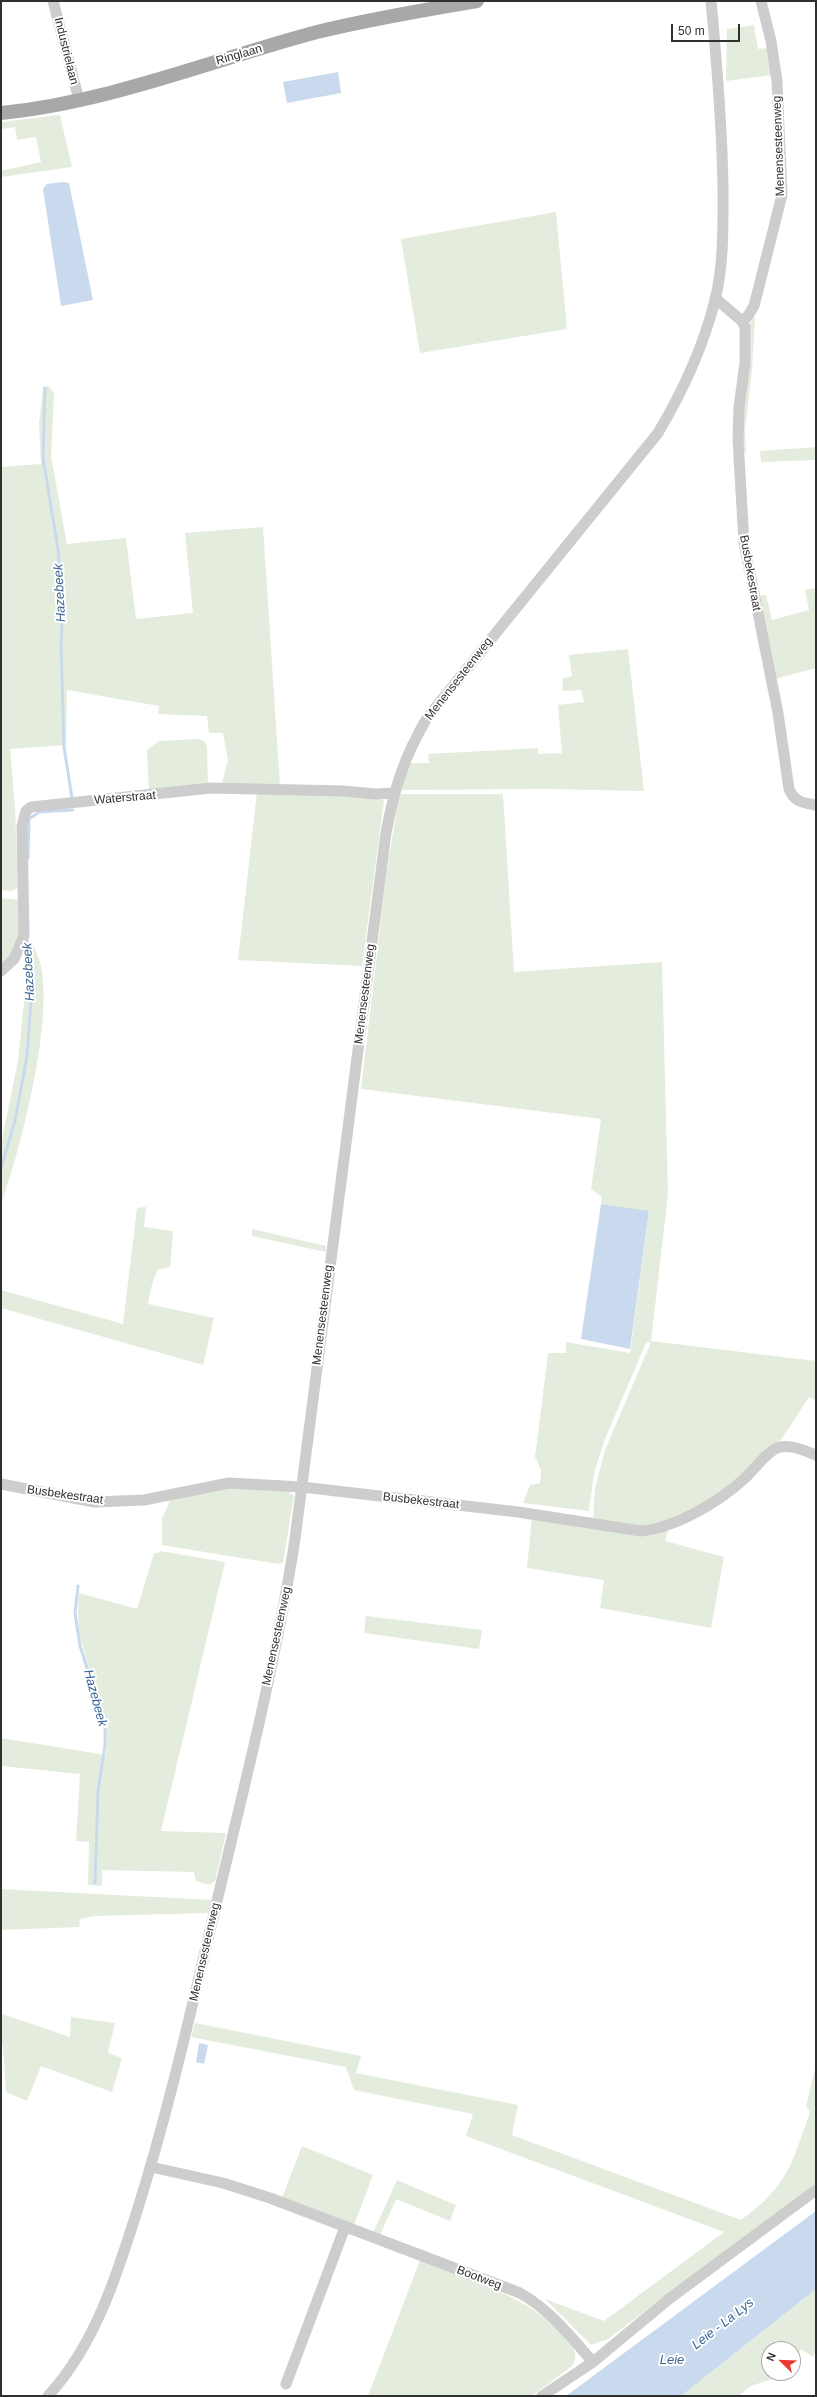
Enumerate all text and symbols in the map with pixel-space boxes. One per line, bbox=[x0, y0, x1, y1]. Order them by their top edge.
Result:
street label: Industrielaan bbox=[51, 16, 81, 86]
scale bar bbox=[673, 16, 742, 42]
text: 50 m bbox=[678, 24, 705, 38]
street label: Ringlaan bbox=[214, 42, 264, 68]
street label: Menensesteenweg bbox=[770, 95, 788, 197]
street label: Busbekestraat bbox=[736, 534, 764, 612]
water label: Hazebeek bbox=[51, 563, 69, 623]
street label: Menensesteenweg bbox=[422, 635, 496, 723]
street label: Waterstraat bbox=[94, 788, 156, 808]
water label: Hazebeek bbox=[20, 942, 38, 1002]
street label: Menensesteenweg bbox=[352, 943, 378, 1045]
street label: Menensesteenweg bbox=[310, 1264, 336, 1366]
street label: Busbekestraat bbox=[26, 1483, 104, 1507]
street label: Busbekestraat bbox=[382, 1490, 460, 1512]
street label: Menensesteenweg bbox=[259, 1585, 295, 1687]
water label: Hazebeek bbox=[80, 1668, 110, 1728]
street label: Menensesteenweg bbox=[187, 1901, 223, 2003]
street label: Bootweg bbox=[455, 2263, 503, 2293]
water label: Leie - La Lys bbox=[689, 2295, 757, 2353]
north arrow bbox=[761, 2341, 801, 2381]
text: N bbox=[764, 2351, 778, 2363]
water label: Leie bbox=[660, 2352, 684, 2368]

